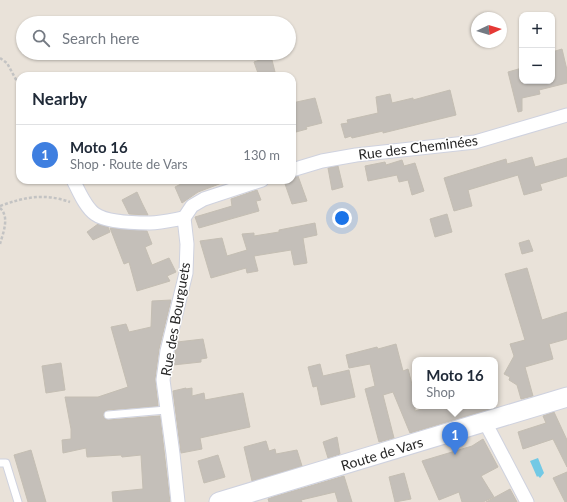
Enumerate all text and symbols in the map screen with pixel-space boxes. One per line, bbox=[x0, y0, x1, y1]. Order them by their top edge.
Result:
north arrow bbox=[471, 12, 507, 48]
map controls bbox=[519, 12, 555, 84]
button: + bbox=[519, 12, 555, 48]
search box bbox=[16, 16, 296, 60]
icon: search bbox=[30, 27, 52, 49]
text: Search here bbox=[62, 29, 139, 47]
button: − bbox=[519, 48, 555, 84]
text: Nearby bbox=[32, 88, 87, 109]
street label: Rue des Cheminées bbox=[357, 131, 479, 163]
text: Moto 16 bbox=[70, 138, 128, 156]
text: 1 bbox=[41, 147, 49, 163]
text: 130 m bbox=[243, 147, 280, 163]
text: Shop · Route de Vars bbox=[70, 156, 188, 172]
your location bbox=[332, 208, 352, 228]
street label: Rue des Bourguets bbox=[157, 261, 193, 377]
popup bbox=[412, 357, 498, 409]
text: Moto 16 bbox=[426, 366, 484, 384]
text: Shop bbox=[426, 384, 455, 400]
pin: 1 bbox=[442, 422, 468, 455]
street label: Route de Vars bbox=[339, 432, 425, 473]

